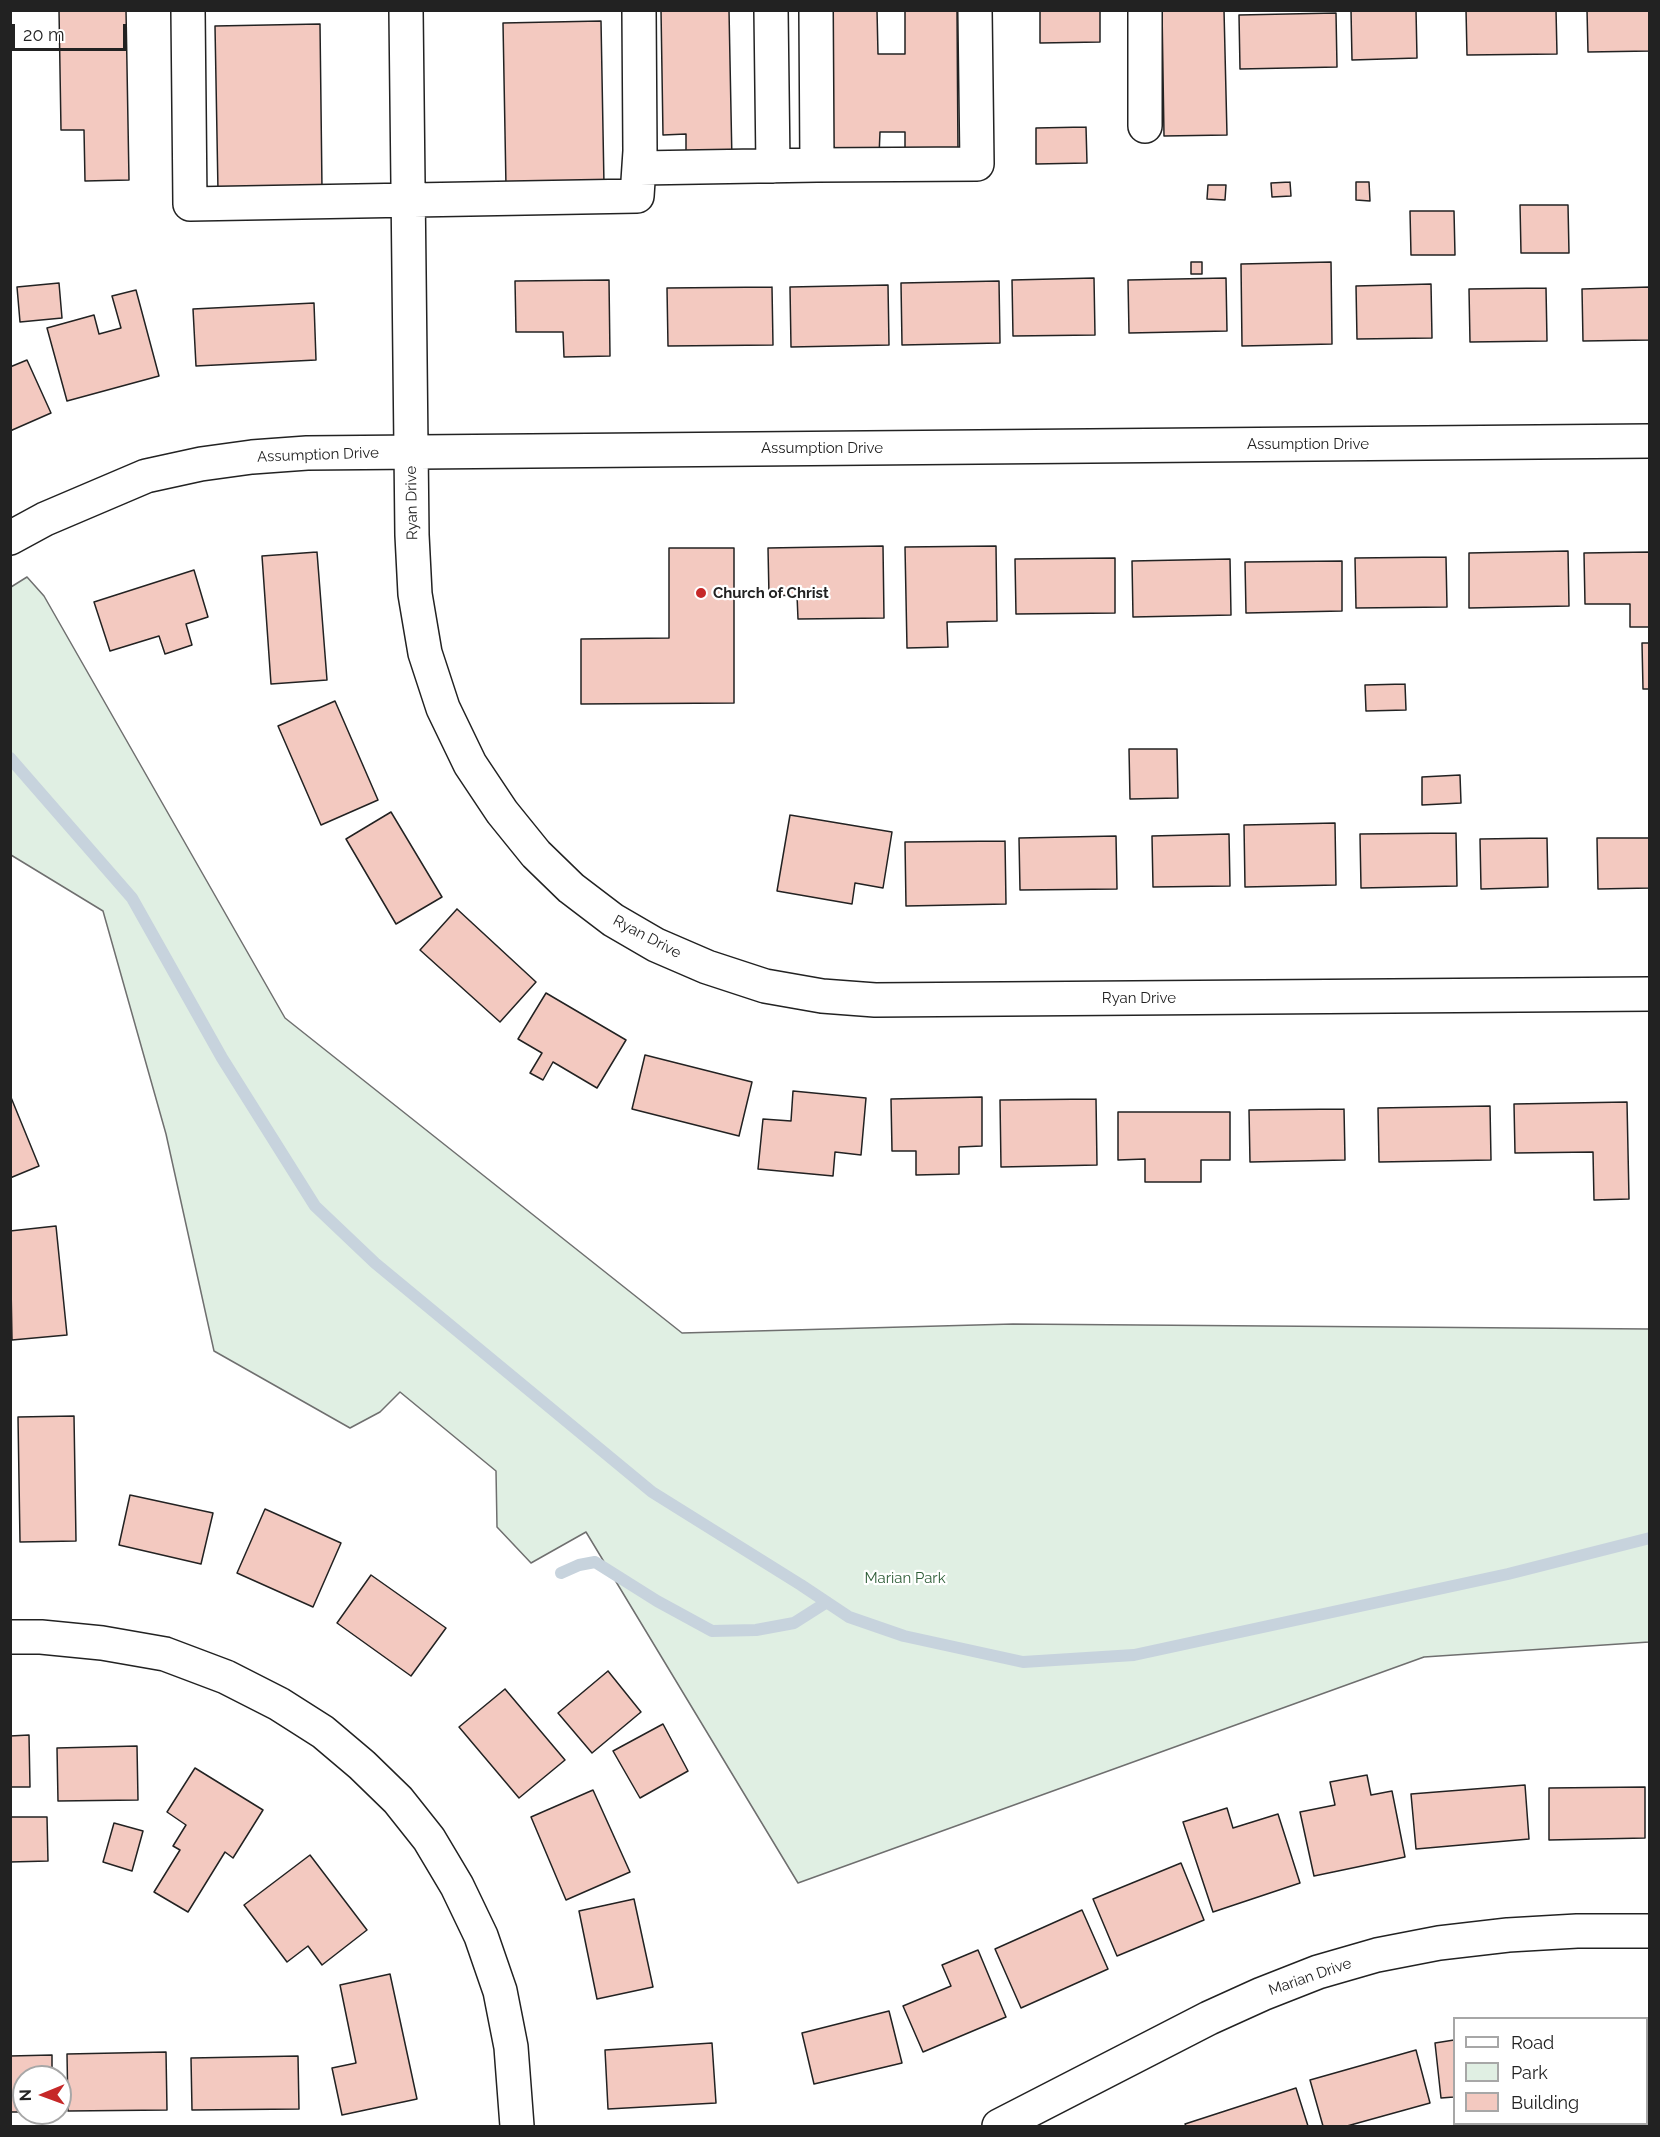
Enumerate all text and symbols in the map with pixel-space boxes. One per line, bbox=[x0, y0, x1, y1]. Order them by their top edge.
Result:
scale bar bbox=[15, 12, 129, 50]
text: 20 m bbox=[23, 24, 65, 45]
street label: Assumption Drive bbox=[1247, 435, 1369, 453]
street label: Assumption Drive bbox=[761, 439, 883, 457]
street label: Assumption Drive bbox=[257, 444, 379, 466]
street label: Ryan Drive bbox=[402, 466, 422, 540]
place label: Church of Christ bbox=[713, 584, 829, 602]
marker: Church of Christ bbox=[694, 586, 708, 600]
street label: Ryan Drive bbox=[610, 912, 684, 962]
street label: Ryan Drive bbox=[1102, 989, 1176, 1007]
park label: Marian Park bbox=[864, 1569, 946, 1587]
street label: Marian Drive bbox=[1266, 1954, 1354, 2000]
legend bbox=[1453, 2017, 1648, 2125]
text: Road bbox=[1511, 2032, 1554, 2053]
text: Park bbox=[1511, 2062, 1548, 2083]
north arrow bbox=[12, 2065, 72, 2125]
text: N bbox=[16, 2089, 35, 2102]
text: Building bbox=[1511, 2092, 1579, 2113]

